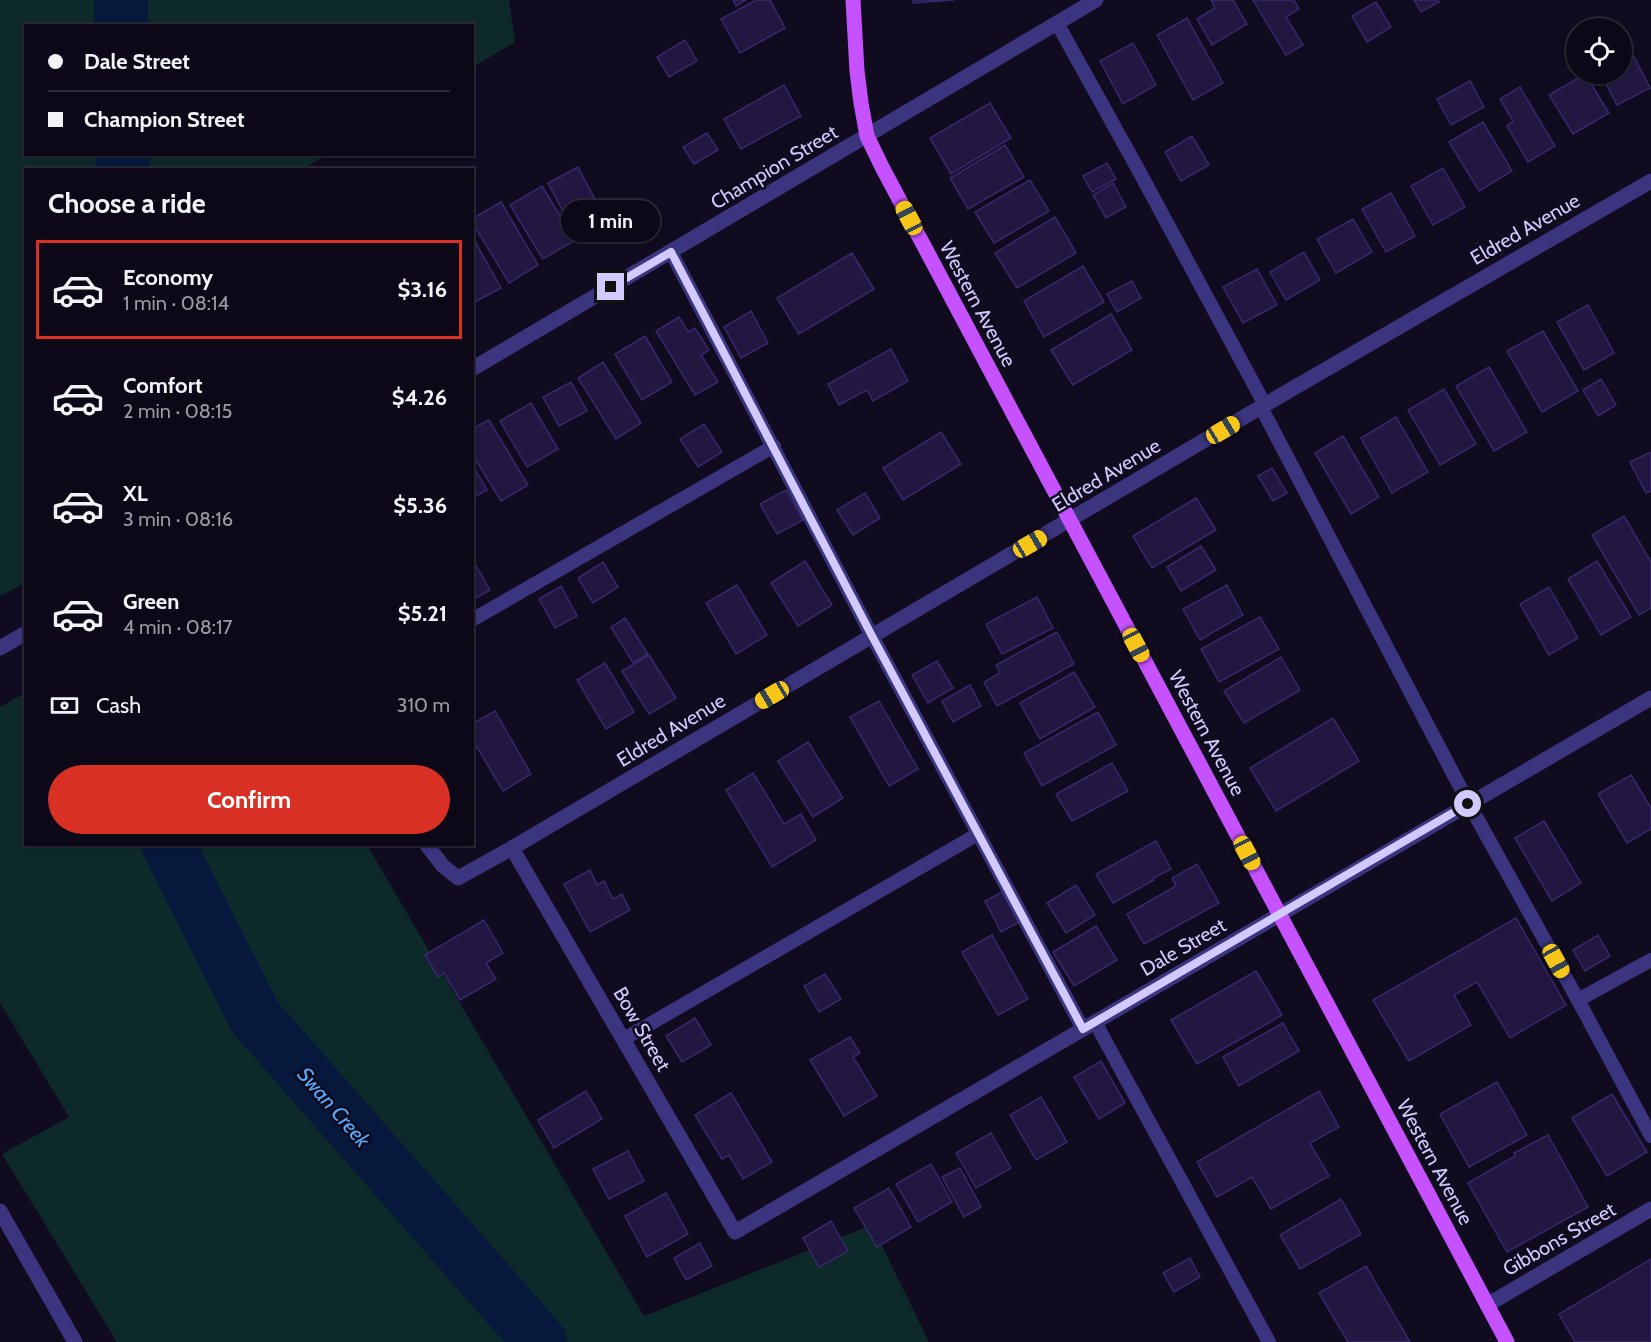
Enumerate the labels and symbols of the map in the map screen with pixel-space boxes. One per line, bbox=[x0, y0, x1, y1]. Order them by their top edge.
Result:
street label: Champion Street bbox=[706, 120, 842, 214]
street label: Eldred Avenue bbox=[1466, 188, 1584, 270]
car bbox=[893, 198, 925, 238]
callout: 1 min bbox=[562, 200, 660, 242]
street label: Western Avenue bbox=[935, 237, 1021, 371]
route end bbox=[597, 273, 624, 300]
car bbox=[1203, 413, 1243, 447]
street label: Eldred Avenue bbox=[1047, 433, 1165, 517]
car bbox=[1010, 527, 1050, 561]
car bbox=[1120, 625, 1152, 665]
street label: Western Avenue bbox=[1164, 666, 1250, 800]
car bbox=[752, 678, 792, 712]
street label: Eldred Avenue bbox=[612, 688, 730, 772]
route start bbox=[1454, 790, 1481, 817]
car bbox=[1231, 833, 1263, 873]
street label: Dale Street bbox=[1136, 913, 1230, 981]
car bbox=[1539, 941, 1573, 981]
street label: Bow Street bbox=[608, 983, 676, 1076]
water label: Swan Creek bbox=[293, 1062, 376, 1153]
street label: Western Avenue bbox=[1392, 1095, 1478, 1229]
street label: Gibbons Street bbox=[1498, 1197, 1620, 1281]

